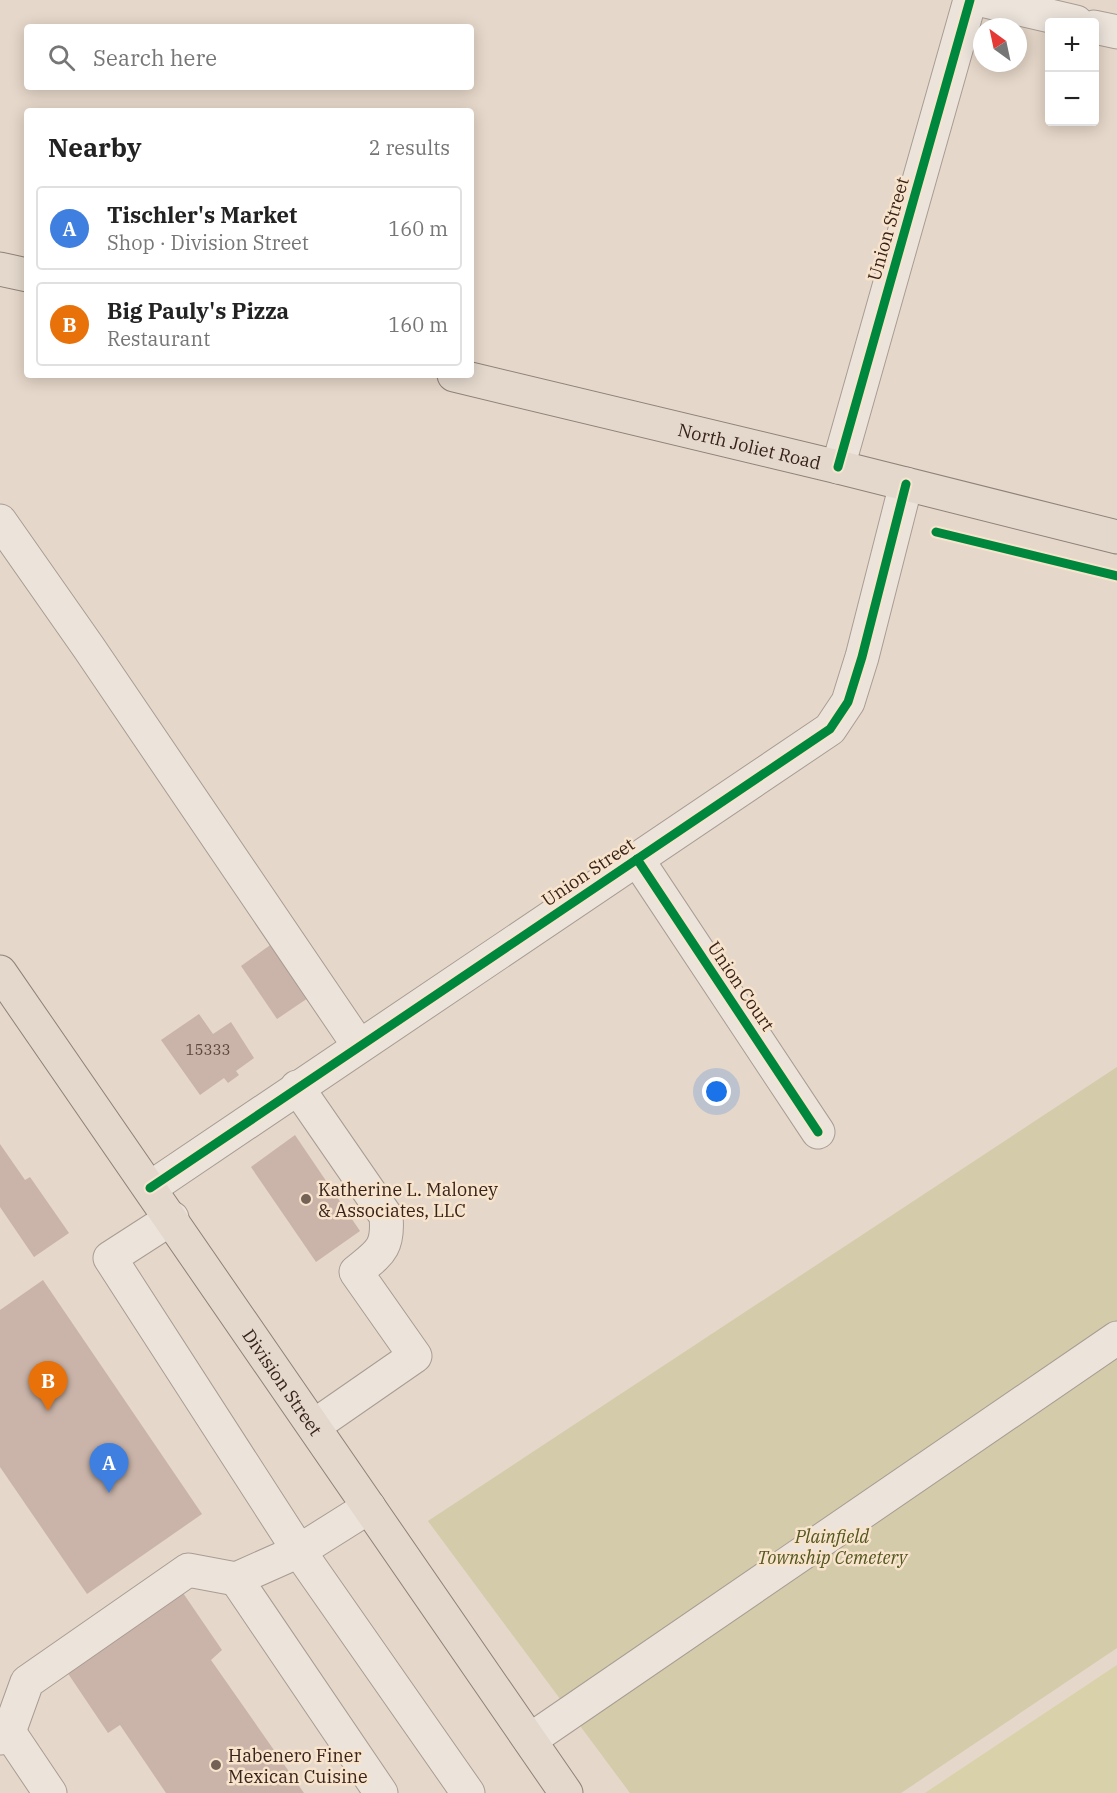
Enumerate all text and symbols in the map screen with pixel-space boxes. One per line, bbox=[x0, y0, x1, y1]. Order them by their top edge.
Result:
north arrow bbox=[973, 18, 1027, 72]
map controls bbox=[1045, 18, 1099, 126]
button: + bbox=[1045, 18, 1099, 72]
search box bbox=[24, 24, 474, 90]
icon: search bbox=[45, 41, 78, 74]
text: Search here bbox=[93, 43, 217, 72]
button: − bbox=[1045, 72, 1099, 126]
text: Nearby bbox=[48, 130, 142, 164]
text: 2 results bbox=[369, 134, 450, 161]
street label: Union Street bbox=[862, 175, 914, 283]
text: Tischler's Market bbox=[107, 200, 297, 229]
text: A bbox=[63, 215, 76, 242]
text: 160 m bbox=[388, 215, 448, 242]
text: Shop · Division Street bbox=[107, 229, 309, 256]
text: Big Pauly's Pizza bbox=[107, 296, 289, 325]
text: B bbox=[62, 311, 77, 338]
text: 160 m bbox=[388, 311, 448, 338]
text: Restaurant bbox=[107, 325, 210, 352]
street label: North Joliet Road bbox=[676, 418, 824, 474]
street label: Union Street bbox=[537, 833, 639, 911]
street label: Union Court bbox=[703, 937, 779, 1035]
house number: 15333 bbox=[185, 1040, 231, 1059]
your location bbox=[702, 1077, 731, 1106]
place label: Katherine L. Maloney & Associates, LLC bbox=[318, 1178, 498, 1222]
marker: Katherine L. Maloney & Associates, LLC bbox=[299, 1192, 313, 1206]
street label: Division Street bbox=[238, 1324, 327, 1440]
pin: B bbox=[28, 1362, 68, 1411]
pin: A bbox=[90, 1444, 128, 1493]
park label: Plainfield Township Cemetery bbox=[757, 1525, 909, 1569]
place label: Habenero Finer Mexican Cuisine bbox=[228, 1744, 368, 1788]
marker: Habenero Finer Mexican Cuisine bbox=[209, 1758, 223, 1772]

